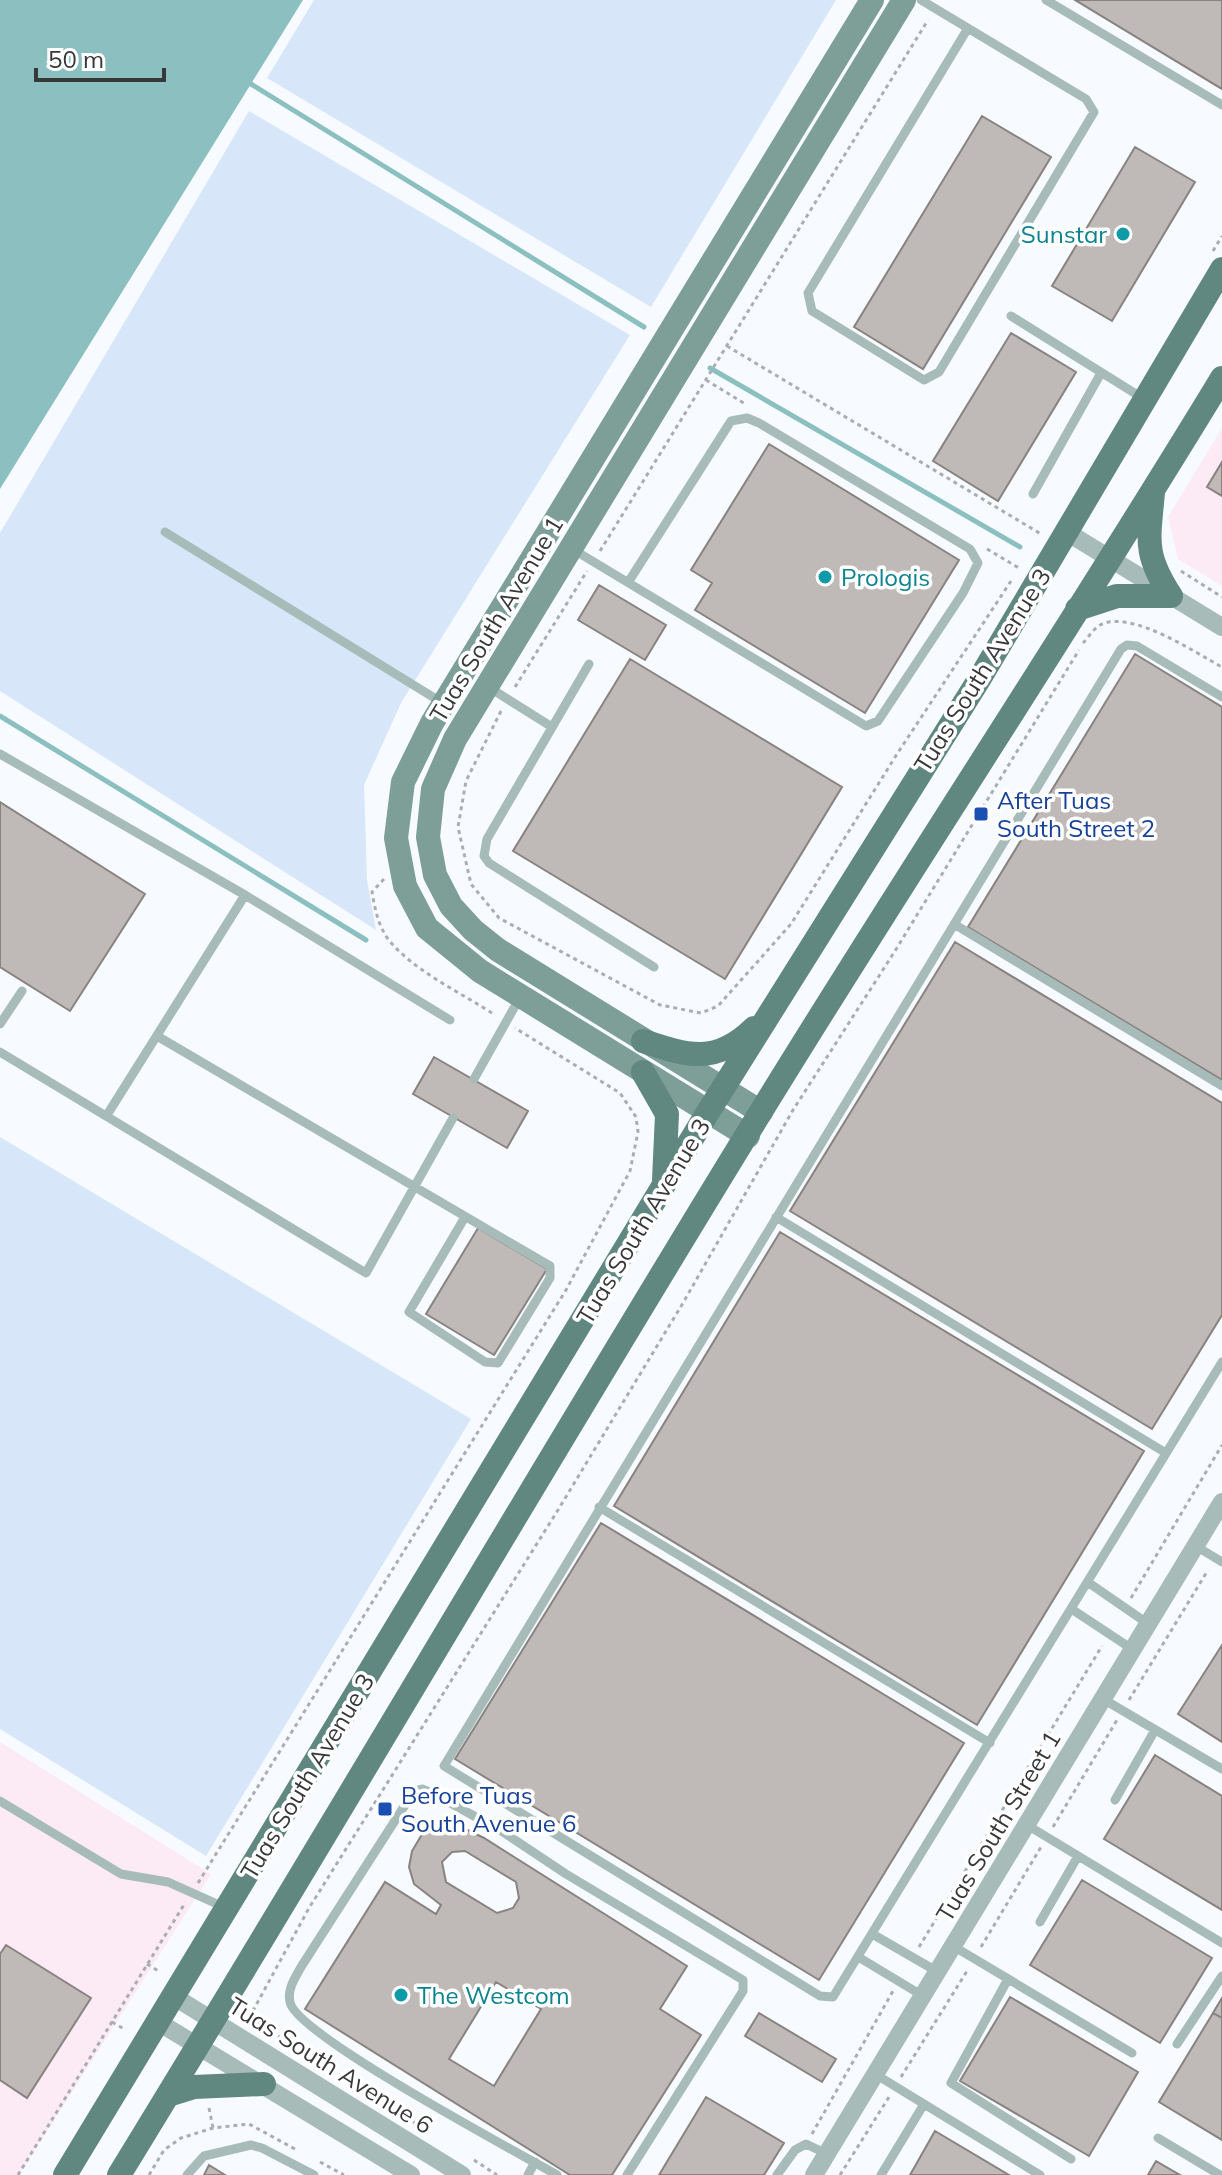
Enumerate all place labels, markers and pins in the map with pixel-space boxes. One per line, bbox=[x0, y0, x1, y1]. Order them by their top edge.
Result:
place label: Sunstar bbox=[1021, 219, 1107, 249]
marker: Sunstar bbox=[1114, 225, 1132, 243]
place label: Prologis bbox=[841, 562, 930, 592]
marker: Prologis bbox=[816, 568, 834, 586]
place label: After Tuas South Street 2 bbox=[997, 785, 1155, 843]
marker: After Tuas South Street 2 bbox=[972, 805, 990, 823]
place label: Before Tuas South Avenue 6 bbox=[401, 1780, 577, 1838]
marker: Before Tuas South Avenue 6 bbox=[376, 1800, 394, 1818]
place label: The Westcom bbox=[417, 1980, 570, 2010]
marker: The Westcom bbox=[392, 1986, 410, 2004]

